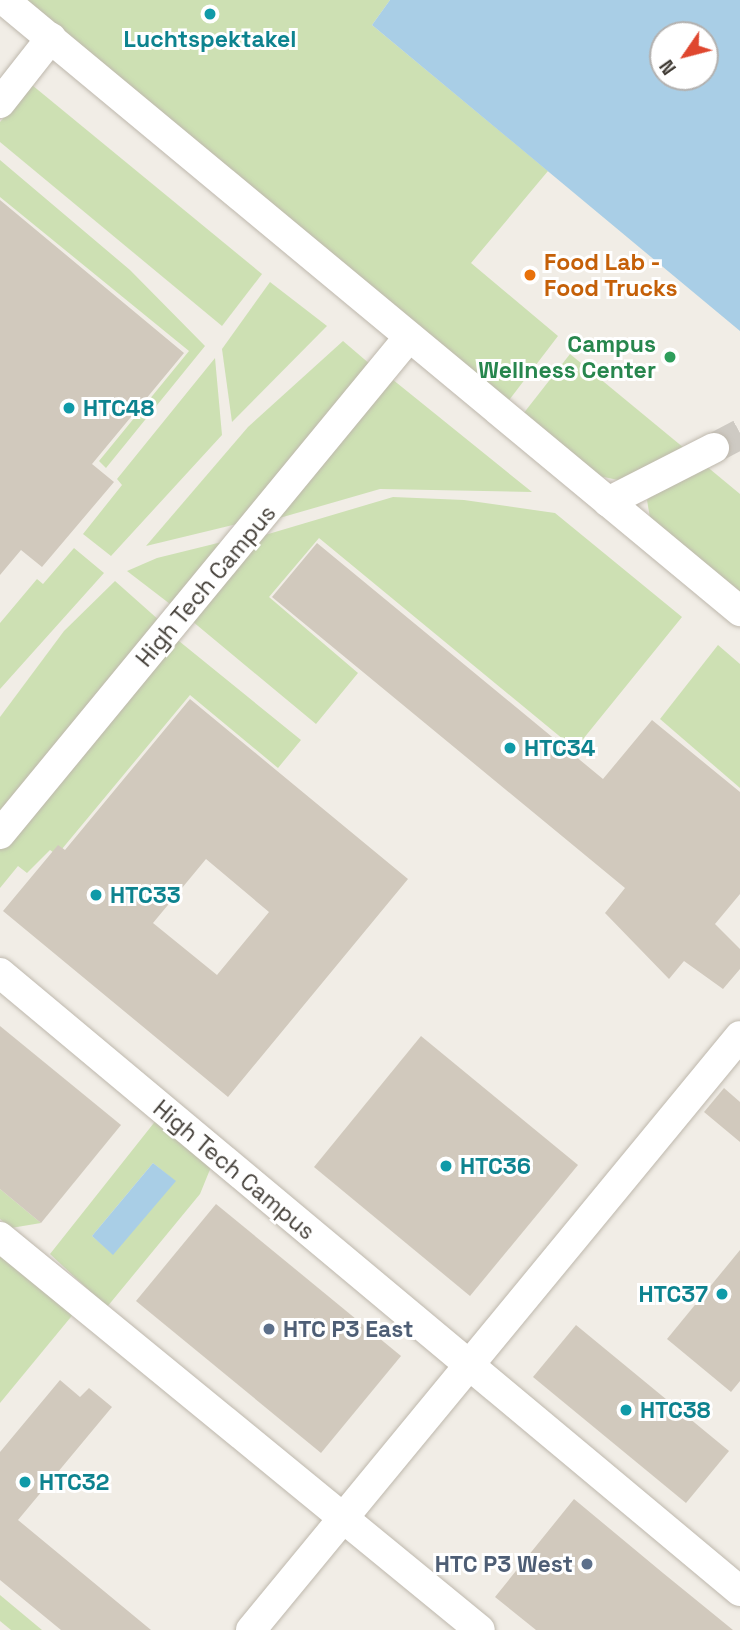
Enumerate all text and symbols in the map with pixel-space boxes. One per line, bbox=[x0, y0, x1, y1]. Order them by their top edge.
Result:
marker: Luchtspektakel bbox=[202, 6, 218, 22]
north arrow bbox=[649, 21, 719, 91]
place label: Luchtspektakel bbox=[124, 25, 296, 53]
text: N bbox=[654, 55, 682, 80]
place label: Food Lab - Food Trucks bbox=[544, 248, 678, 302]
marker: Food Lab - Food Trucks bbox=[522, 267, 538, 283]
place label: Campus Wellness Center bbox=[478, 330, 656, 384]
marker: Campus Wellness Center bbox=[662, 349, 678, 365]
place label: HTC48 bbox=[83, 394, 154, 422]
marker: HTC48 bbox=[61, 400, 77, 416]
street label: High Tech Campus bbox=[130, 499, 282, 673]
place label: HTC34 bbox=[524, 734, 595, 762]
marker: HTC34 bbox=[502, 740, 518, 756]
place label: HTC33 bbox=[110, 881, 181, 909]
marker: HTC33 bbox=[88, 887, 104, 903]
street label: High Tech Campus bbox=[147, 1094, 321, 1246]
place label: HTC36 bbox=[460, 1152, 531, 1180]
marker: HTC36 bbox=[438, 1158, 454, 1174]
place label: HTC37 bbox=[638, 1280, 708, 1308]
marker: HTC37 bbox=[714, 1286, 730, 1302]
place label: HTC P3 East bbox=[283, 1315, 414, 1343]
marker: HTC P3 East bbox=[261, 1321, 277, 1337]
place label: HTC38 bbox=[640, 1396, 711, 1424]
marker: HTC38 bbox=[618, 1402, 634, 1418]
place label: HTC32 bbox=[39, 1468, 109, 1496]
marker: HTC32 bbox=[17, 1474, 33, 1490]
place label: HTC P3 West bbox=[435, 1550, 573, 1578]
marker: HTC P3 West bbox=[579, 1556, 595, 1572]

